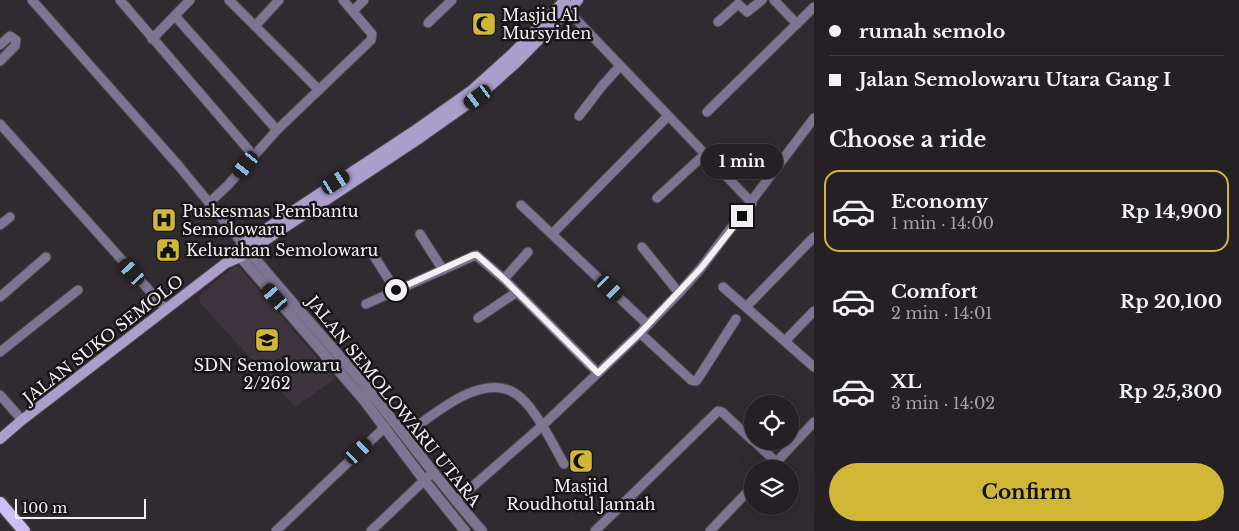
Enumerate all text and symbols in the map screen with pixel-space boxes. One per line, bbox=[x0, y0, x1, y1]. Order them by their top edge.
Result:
place label: Masjid Al Mursyiden bbox=[502, 5, 591, 43]
mosque icon: Masjid Al Mursyiden bbox=[471, 11, 497, 37]
text: rumah semolo bbox=[859, 20, 1005, 43]
text: Jalan Semolowaru Utara Gang I bbox=[859, 68, 1171, 91]
car bbox=[461, 82, 494, 112]
text: Choose a ride bbox=[829, 126, 986, 153]
callout: 1 min bbox=[701, 144, 783, 178]
car bbox=[230, 149, 261, 181]
text: 1 min bbox=[719, 151, 765, 171]
car bbox=[319, 168, 352, 196]
icon: car bbox=[831, 189, 876, 234]
text: Economy bbox=[891, 190, 988, 213]
text: Rp 14,900 bbox=[1121, 200, 1222, 223]
place label: Puskesmas Pembantu Semolowaru bbox=[182, 201, 359, 239]
route end bbox=[731, 205, 753, 227]
hospital icon: Puskesmas Pembantu Semolowaru bbox=[151, 207, 177, 233]
text: 1 min · 14:00 bbox=[891, 213, 994, 233]
public building icon: Kelurahan Semolowaru bbox=[155, 237, 181, 263]
place label: Kelurahan Semolowaru bbox=[186, 240, 379, 260]
car bbox=[116, 256, 147, 288]
street label: JALAN SUKO SEMOLO bbox=[17, 270, 187, 409]
car bbox=[593, 272, 626, 304]
route start bbox=[385, 279, 407, 301]
icon: car bbox=[831, 279, 876, 324]
text: Comfort bbox=[891, 280, 978, 303]
car bbox=[259, 281, 290, 313]
street label: JALAN SEMOLOWARU UTARA bbox=[302, 290, 486, 511]
text: Rp 20,100 bbox=[1120, 290, 1222, 313]
text: 2 min · 14:01 bbox=[891, 303, 992, 323]
school or university icon: SDN Semolowaru 2/262 bbox=[254, 327, 280, 353]
place label: SDN Semolowaru 2/262 bbox=[194, 355, 340, 393]
icon: car bbox=[831, 369, 876, 414]
text: XL bbox=[891, 370, 921, 393]
text: Rp 25,300 bbox=[1119, 380, 1222, 403]
text: 3 min · 14:02 bbox=[891, 393, 995, 413]
map controls bbox=[744, 395, 799, 515]
button: locate bbox=[744, 395, 799, 450]
car bbox=[342, 435, 375, 467]
mosque icon: Masjid Roudhotul Jannah bbox=[568, 448, 594, 474]
button: layers bbox=[744, 460, 799, 515]
button: Confirm bbox=[829, 463, 1224, 521]
place label: Masjid Roudhotul Jannah bbox=[506, 476, 656, 514]
scale bar bbox=[15, 496, 146, 519]
text: 100 m bbox=[22, 499, 67, 517]

